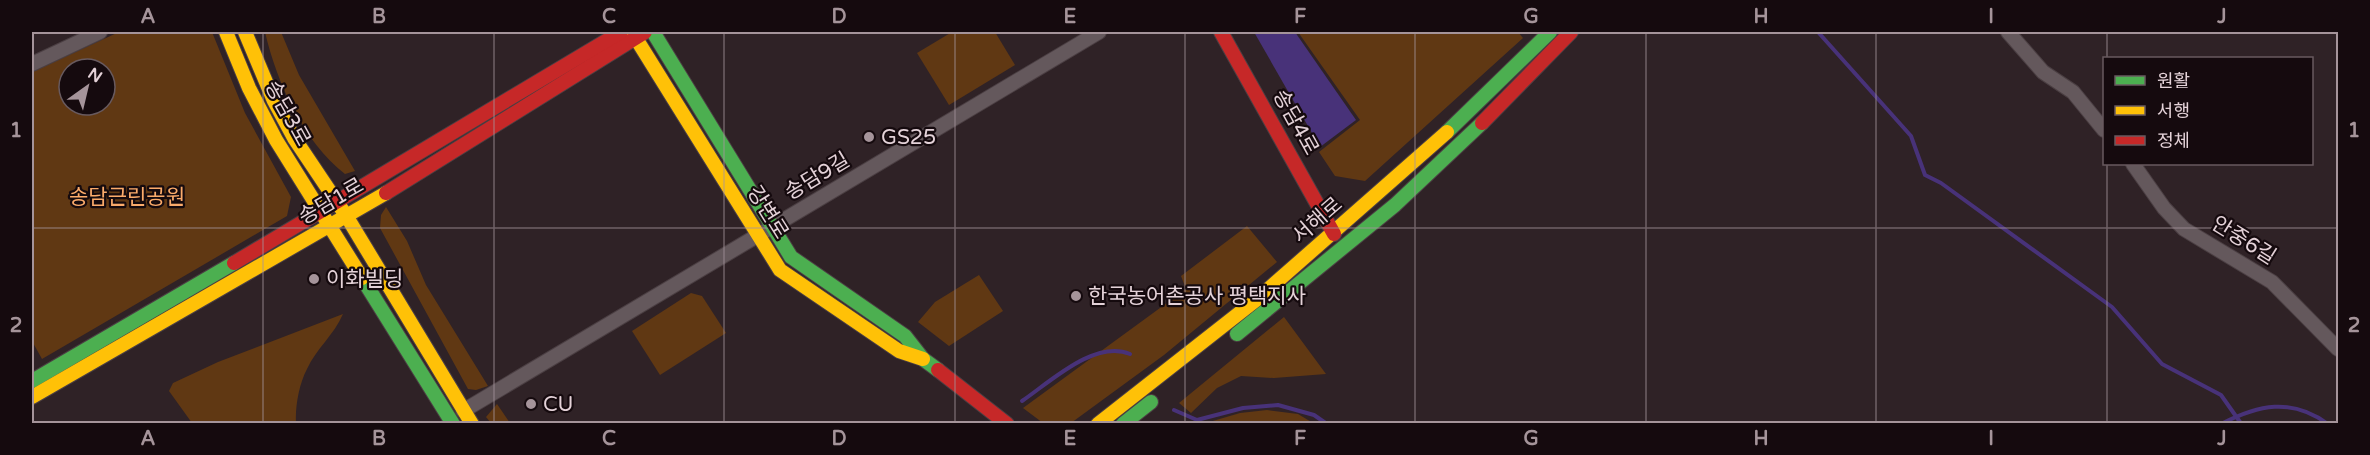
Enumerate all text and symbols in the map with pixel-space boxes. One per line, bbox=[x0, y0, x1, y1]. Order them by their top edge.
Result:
text: A bbox=[141, 5, 156, 29]
text: B bbox=[372, 5, 386, 29]
text: C bbox=[602, 5, 616, 29]
text: D bbox=[831, 5, 847, 29]
text: E bbox=[1064, 5, 1077, 29]
text: F bbox=[1294, 5, 1306, 29]
text: G bbox=[1523, 5, 1539, 29]
text: H bbox=[1753, 5, 1769, 29]
text: I bbox=[1988, 5, 1994, 29]
text: J bbox=[2216, 5, 2227, 29]
north arrow bbox=[57, 57, 117, 117]
legend bbox=[2103, 57, 2313, 165]
text: N bbox=[84, 64, 106, 87]
text: 원활 bbox=[2157, 70, 2190, 92]
street label: 송담3로 bbox=[259, 76, 316, 150]
street label: 송담4로 bbox=[1267, 85, 1324, 159]
text: 서행 bbox=[2157, 100, 2190, 122]
text: 1 bbox=[10, 119, 22, 143]
text: 1 bbox=[2348, 119, 2360, 143]
place label: GS25 bbox=[881, 125, 936, 150]
marker: GS25 bbox=[862, 130, 876, 144]
text: 정체 bbox=[2157, 130, 2190, 152]
street label: 송담9길 bbox=[780, 147, 854, 205]
street label: 송담1로 bbox=[294, 173, 368, 230]
street label: 강변로 bbox=[742, 181, 794, 243]
park label: 송담근린공원 bbox=[69, 185, 185, 210]
street label: 서해로 bbox=[1287, 192, 1347, 249]
street label: 안중6길 bbox=[2207, 211, 2281, 270]
place label: 이화빌딩 bbox=[326, 267, 403, 292]
marker: 이화빌딩 bbox=[307, 272, 321, 286]
place label: 한국농어촌공사 평택지사 bbox=[1088, 284, 1306, 309]
marker: 한국농어촌공사 평택지사 bbox=[1069, 289, 1083, 303]
text: 2 bbox=[10, 314, 22, 338]
text: 2 bbox=[2348, 314, 2360, 338]
place label: CU bbox=[543, 392, 574, 417]
marker: CU bbox=[524, 397, 538, 411]
text: A bbox=[141, 427, 156, 451]
text: B bbox=[372, 427, 386, 451]
text: C bbox=[602, 427, 616, 451]
text: D bbox=[831, 427, 847, 451]
text: E bbox=[1064, 427, 1077, 451]
text: F bbox=[1294, 427, 1306, 451]
text: G bbox=[1523, 427, 1539, 451]
text: H bbox=[1753, 427, 1769, 451]
text: I bbox=[1988, 427, 1994, 451]
text: J bbox=[2216, 427, 2227, 451]

